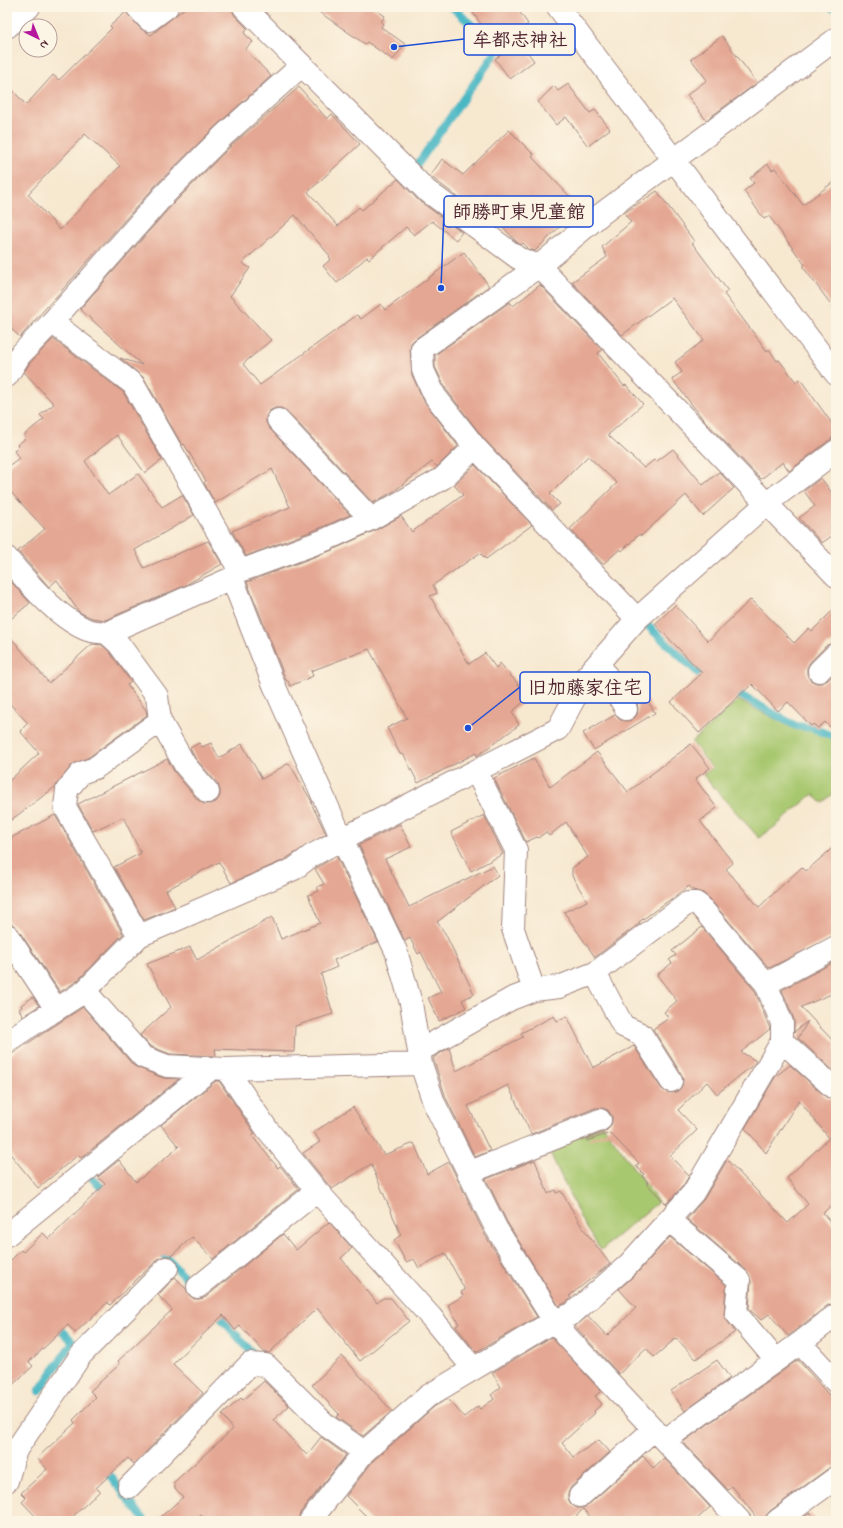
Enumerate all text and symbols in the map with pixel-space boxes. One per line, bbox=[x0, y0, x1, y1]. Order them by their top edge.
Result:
north arrow bbox=[18, 18, 58, 58]
callout: 牟都志神社 bbox=[464, 24, 575, 55]
text: 牟都志神社 bbox=[472, 28, 568, 55]
text: N bbox=[36, 36, 52, 53]
callout: 師勝町東児童館 bbox=[444, 196, 593, 227]
text: 師勝町東児童館 bbox=[452, 200, 586, 227]
callout: 旧加藤家住宅 bbox=[520, 672, 650, 703]
text: 旧加藤家住宅 bbox=[528, 676, 642, 703]

